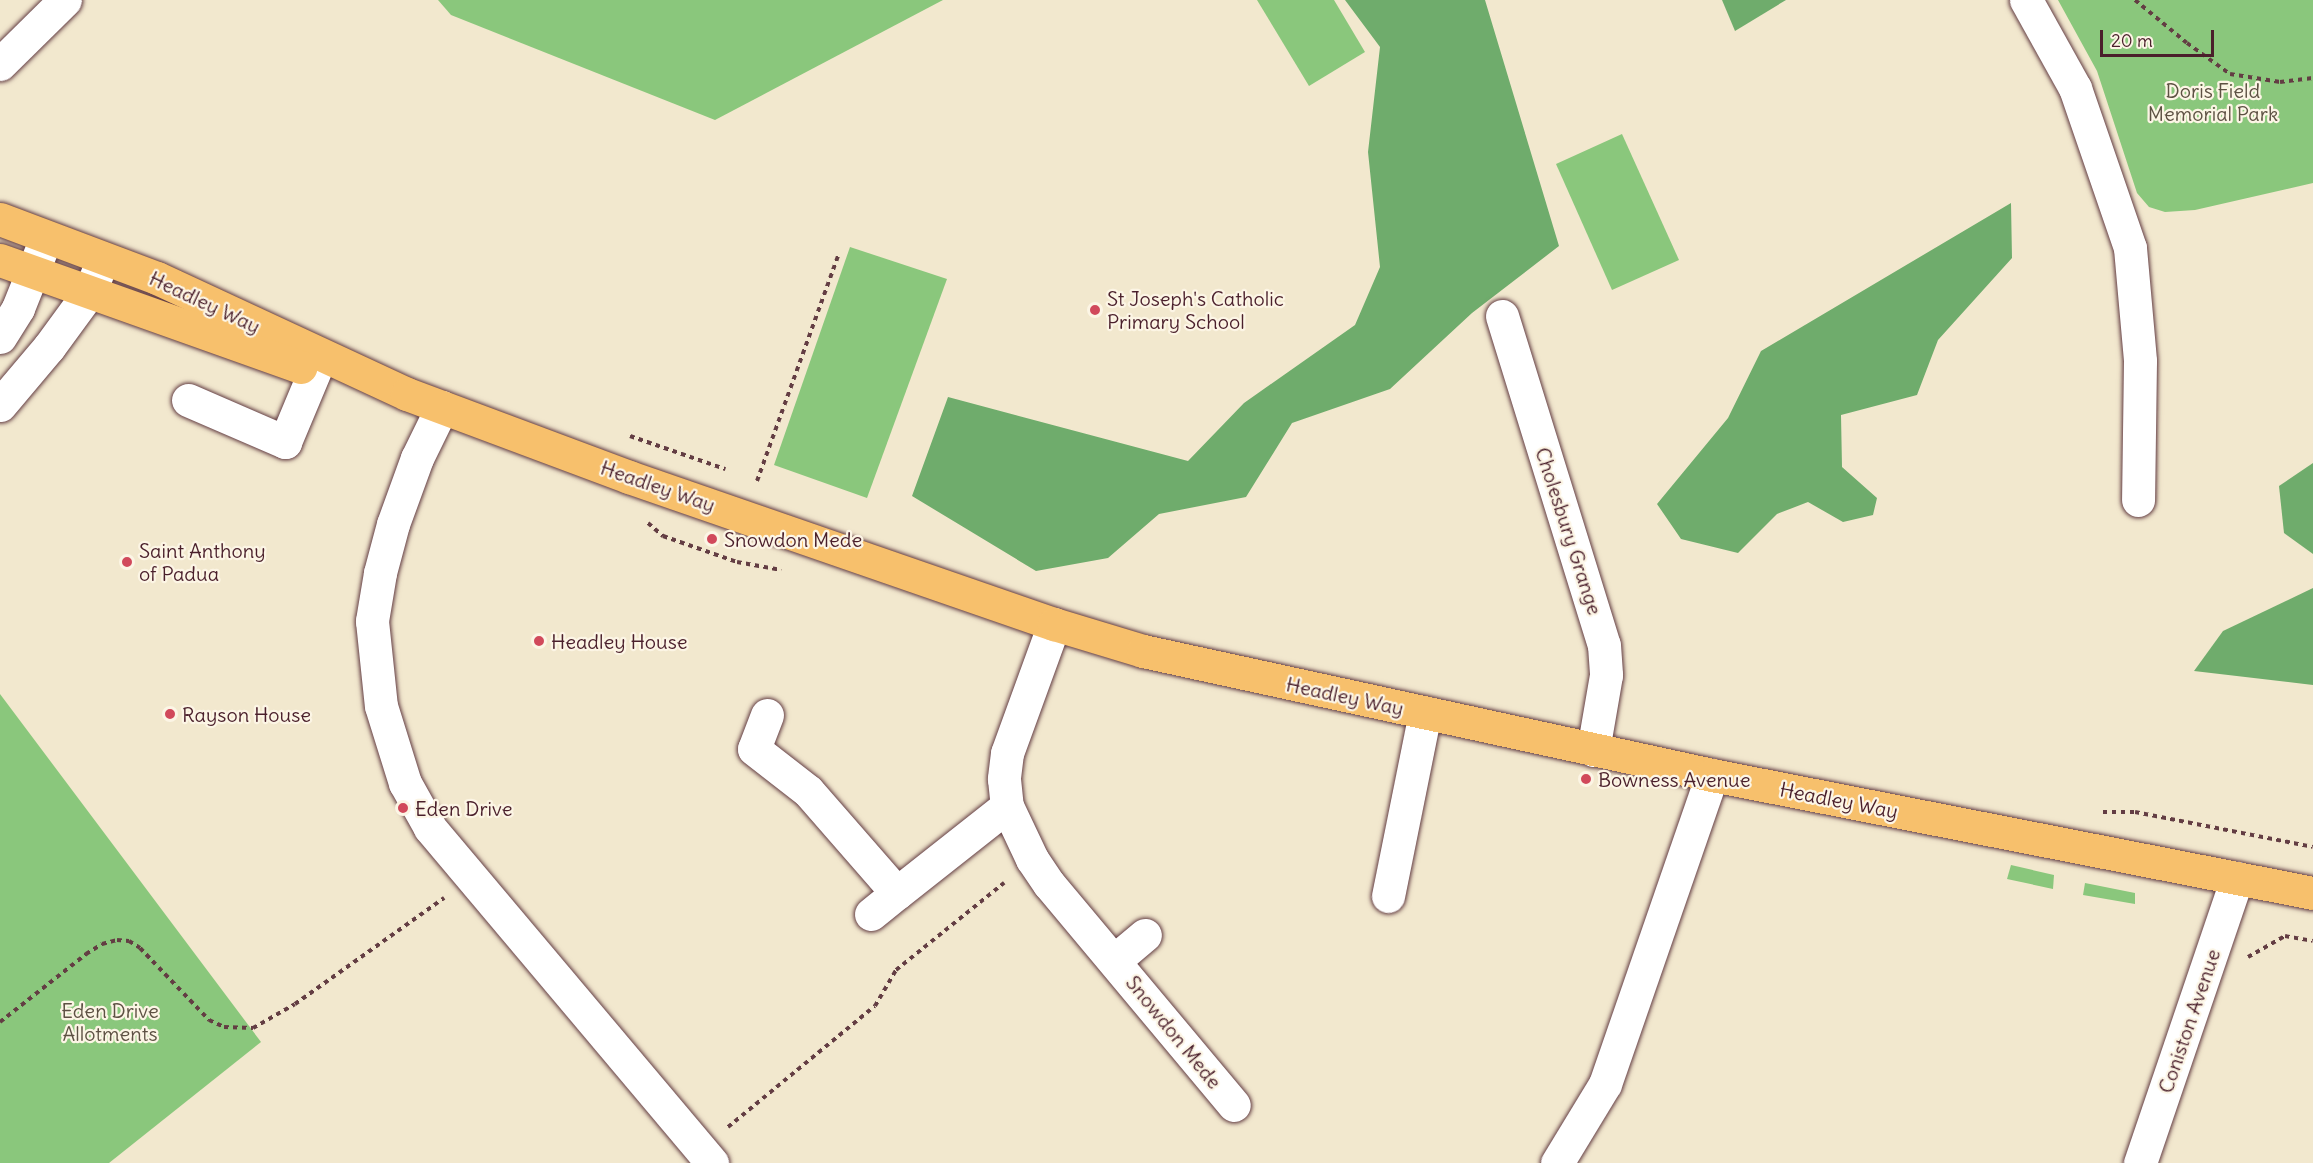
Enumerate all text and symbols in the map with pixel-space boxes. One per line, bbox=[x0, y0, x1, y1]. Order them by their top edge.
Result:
scale bar bbox=[2103, 18, 2217, 56]
text: 20 m bbox=[2111, 29, 2153, 52]
park label: Doris Field Memorial Park bbox=[2148, 78, 2278, 125]
street label: Headley Way bbox=[146, 266, 264, 338]
place label: St Joseph's Catholic Primary School bbox=[1107, 286, 1284, 333]
marker: St Joseph's Catholic Primary School bbox=[1088, 303, 1102, 317]
street label: Cholesbury Grange bbox=[1531, 444, 1607, 618]
street label: Headley Way bbox=[598, 455, 718, 517]
place label: Snowdon Mede bbox=[724, 527, 862, 551]
marker: Snowdon Mede bbox=[705, 532, 719, 546]
place label: Saint Anthony of Padua bbox=[139, 538, 266, 585]
marker: Saint Anthony of Padua bbox=[120, 555, 134, 569]
place label: Headley House bbox=[551, 629, 688, 653]
marker: Headley House bbox=[532, 634, 546, 648]
street label: Headley Way bbox=[1284, 672, 1406, 720]
place label: Rayson House bbox=[182, 702, 311, 726]
marker: Rayson House bbox=[163, 707, 177, 721]
place label: Bowness Avenue bbox=[1598, 767, 1750, 791]
marker: Bowness Avenue bbox=[1579, 772, 1593, 786]
street label: Headley Way bbox=[1778, 777, 1900, 823]
place label: Eden Drive bbox=[415, 796, 513, 820]
marker: Eden Drive bbox=[396, 801, 410, 815]
street label: Coniston Avenue bbox=[2153, 946, 2225, 1096]
street label: Snowdon Mede bbox=[1121, 971, 1227, 1093]
park label: Eden Drive Allotments bbox=[61, 999, 159, 1046]

